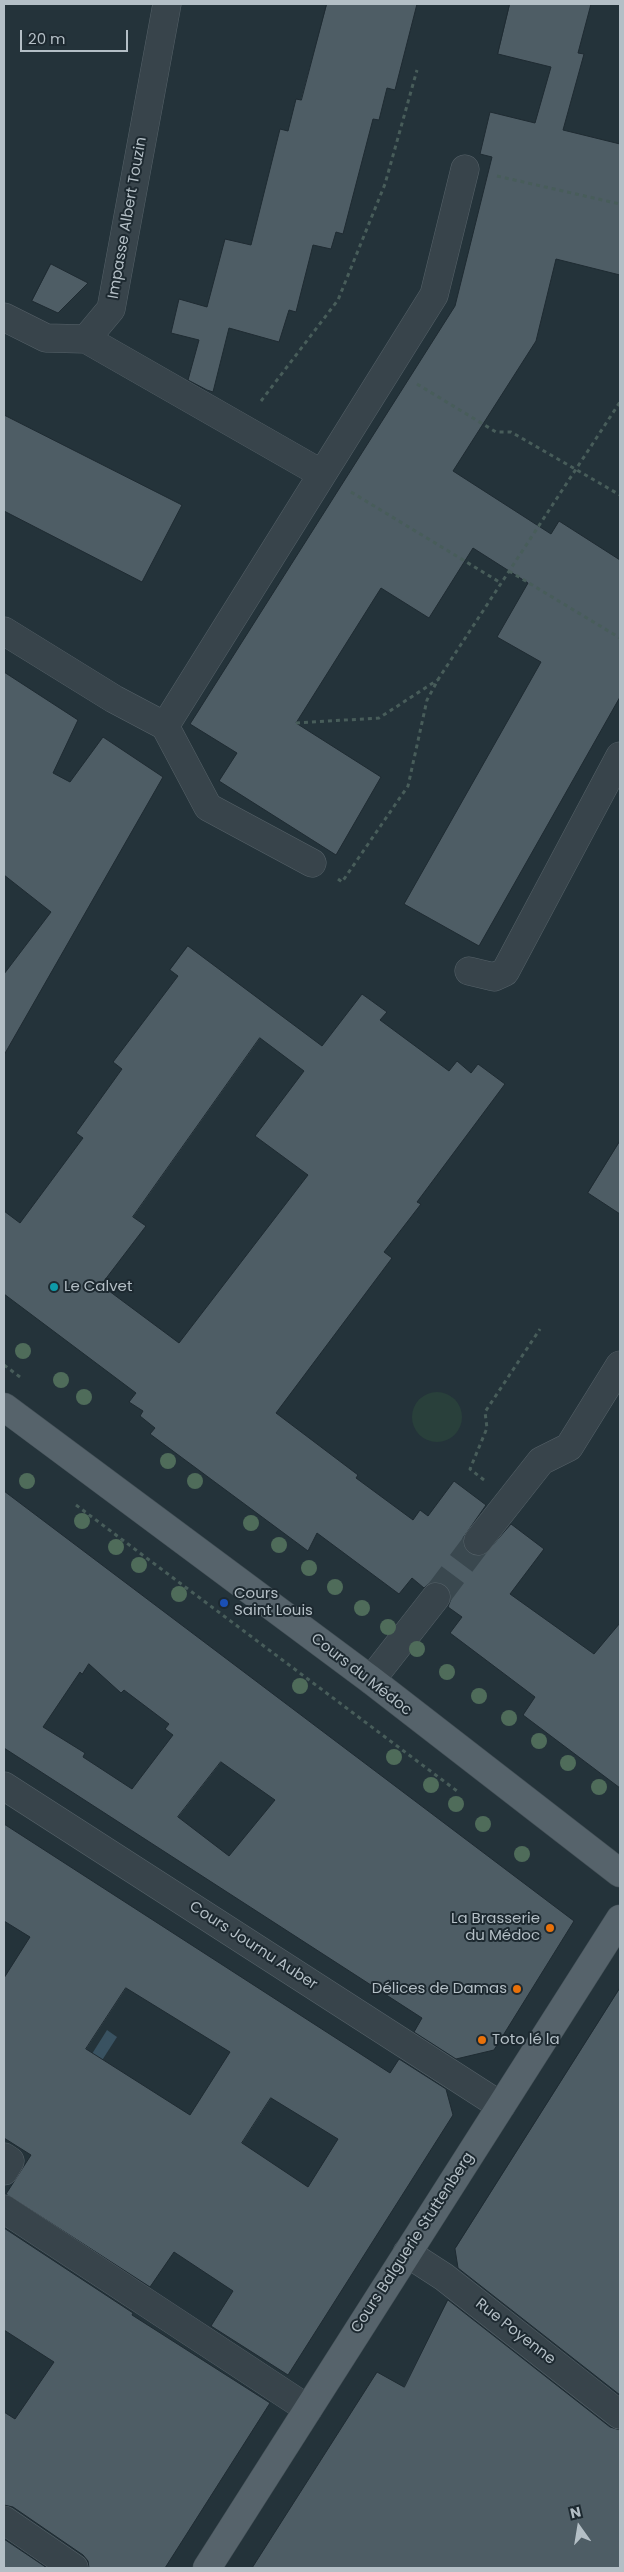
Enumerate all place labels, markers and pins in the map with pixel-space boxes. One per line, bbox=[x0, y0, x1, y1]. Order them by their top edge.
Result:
place label: Le Calvet bbox=[64, 1278, 132, 1296]
marker: Le Calvet bbox=[48, 1281, 60, 1293]
place label: Cours Saint Louis bbox=[234, 1585, 313, 1620]
marker: Cours Saint Louis bbox=[218, 1597, 230, 1609]
place label: La Brasserie du Médoc bbox=[451, 1910, 540, 1945]
marker: La Brasserie du Médoc bbox=[544, 1922, 556, 1934]
place label: Délices de Damas bbox=[372, 1980, 507, 1998]
marker: Délices de Damas bbox=[511, 1983, 523, 1995]
place label: Toto lé la bbox=[492, 2031, 560, 2049]
marker: Toto lé la bbox=[476, 2034, 488, 2046]

